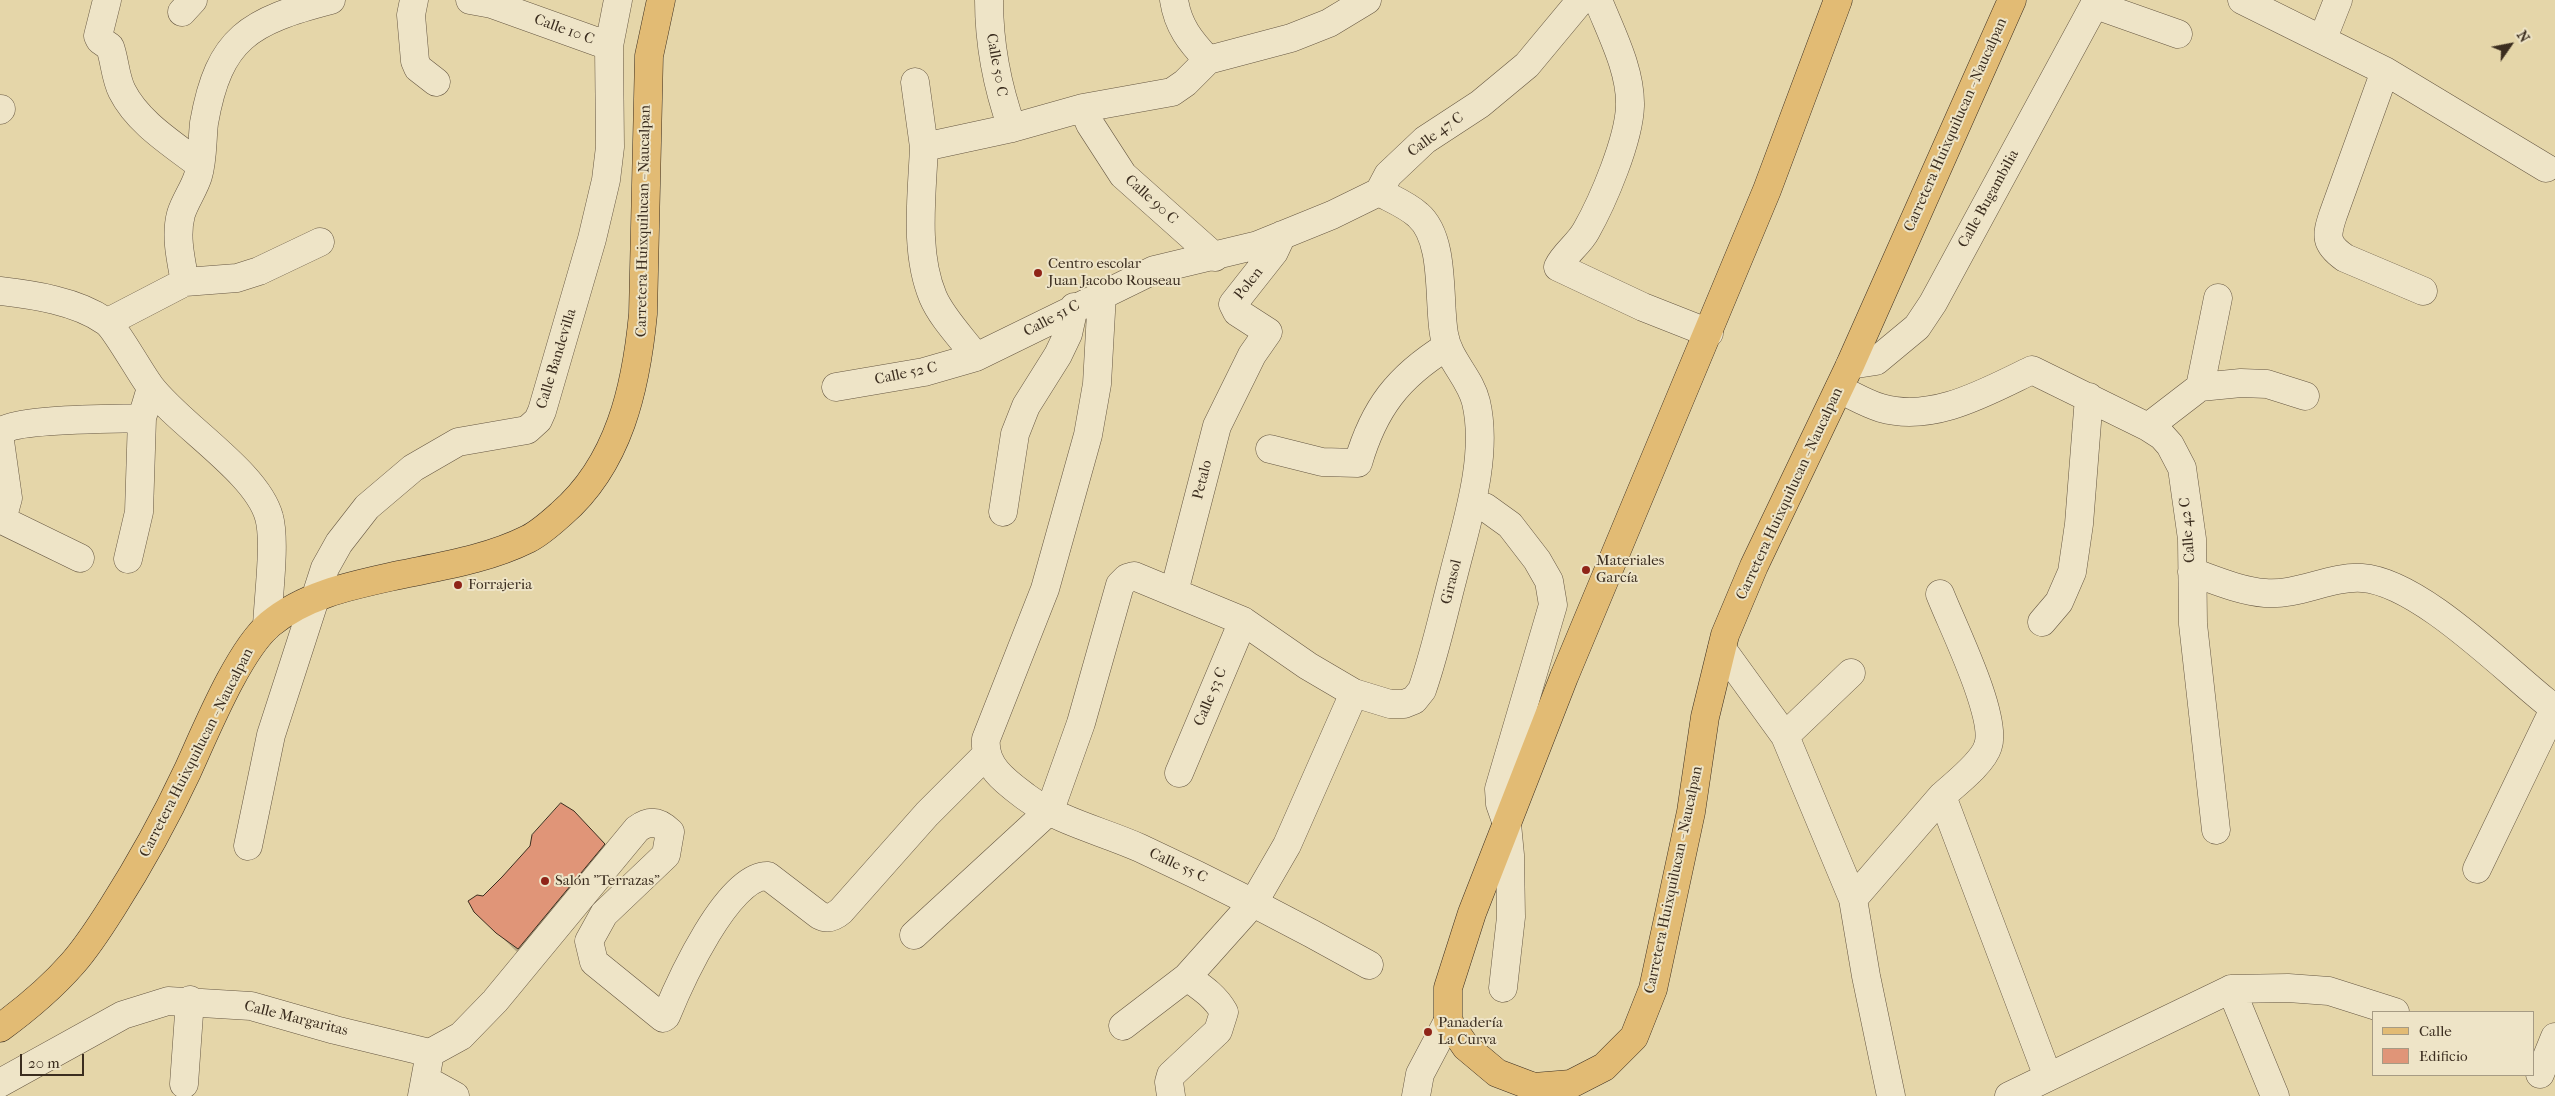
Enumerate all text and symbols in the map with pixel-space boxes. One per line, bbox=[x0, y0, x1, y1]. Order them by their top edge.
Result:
street label: Calle 10 C bbox=[531, 11, 597, 49]
street label: Carretera Huixquilucan - Naucalpan bbox=[1901, 15, 2011, 235]
north arrow bbox=[2485, 20, 2535, 70]
text: N bbox=[2513, 27, 2533, 46]
street label: Calle 50 C bbox=[982, 32, 1010, 98]
street label: Carretera Huixquilucan - Naucalpan bbox=[633, 105, 655, 337]
street label: Calle 47 C bbox=[1404, 109, 1468, 161]
street label: Calle Bugambilia bbox=[1955, 147, 2023, 251]
street label: Calle 90 C bbox=[1121, 171, 1181, 229]
place label: Centro escolar Juan Jacobo Rouseau bbox=[1048, 255, 1181, 290]
street label: Polen bbox=[1231, 264, 1267, 304]
marker: Centro escolar Juan Jacobo Rouseau bbox=[1032, 267, 1044, 279]
street label: Calle 51 C bbox=[1021, 297, 1083, 341]
street label: Calle Bandevilla bbox=[533, 307, 581, 411]
street label: Calle 52 C bbox=[873, 359, 939, 389]
street label: Carretera Huixquilucan - Naucalpan bbox=[1733, 385, 1847, 603]
street label: Petalo bbox=[1189, 458, 1217, 502]
street label: Calle 42 C bbox=[2176, 496, 2200, 564]
place label: Materiales García bbox=[1596, 552, 1664, 587]
street label: Girasol bbox=[1438, 558, 1466, 606]
marker: Materiales García bbox=[1580, 564, 1592, 576]
place label: Forrajeria bbox=[468, 576, 532, 594]
marker: Forrajeria bbox=[452, 579, 464, 591]
street label: Carretera Huixquilucan - Naucalpan bbox=[136, 645, 258, 861]
street label: Calle 53 C bbox=[1191, 665, 1231, 729]
street label: Carretera Huixquilucan - Naucalpan bbox=[1641, 765, 1707, 995]
street label: Calle 55 C bbox=[1146, 845, 1210, 887]
place label: Salón "Terrazas" bbox=[555, 872, 660, 890]
marker: Salón "Terrazas" bbox=[539, 875, 551, 887]
street label: Calle Margaritas bbox=[242, 997, 350, 1041]
legend bbox=[2372, 1011, 2535, 1076]
place label: Panadería La Curva bbox=[1438, 1014, 1503, 1049]
text: Calle bbox=[2419, 1022, 2452, 1040]
marker: Panadería La Curva bbox=[1422, 1026, 1434, 1038]
scale bar bbox=[22, 1044, 86, 1076]
text: Edificio bbox=[2419, 1047, 2468, 1065]
text: 20 m bbox=[28, 1054, 60, 1072]

